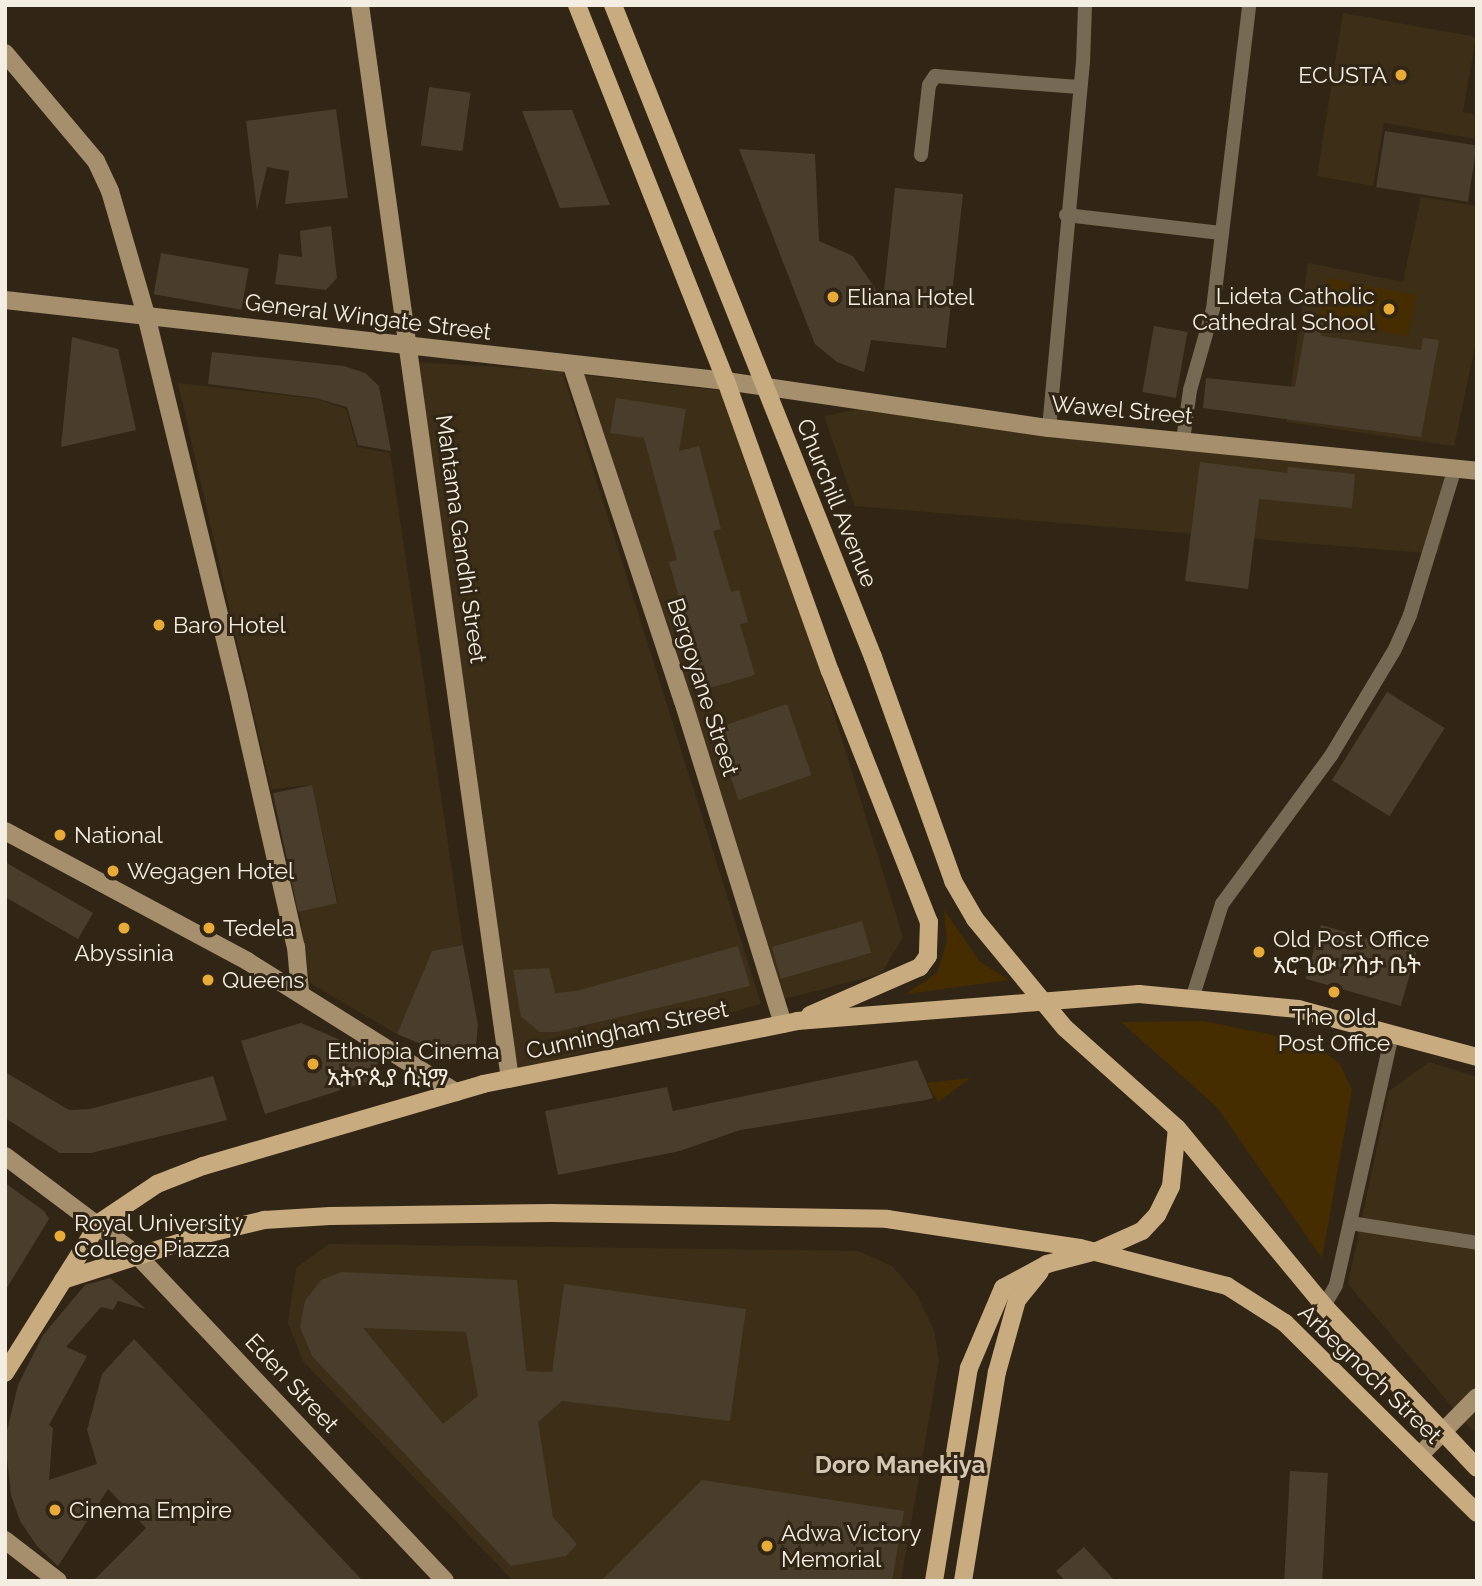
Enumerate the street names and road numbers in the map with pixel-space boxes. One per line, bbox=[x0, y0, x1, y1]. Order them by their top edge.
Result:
street label: General Wingate Street bbox=[243, 288, 493, 346]
street label: Wawel Street bbox=[1050, 390, 1194, 430]
street label: Mahtama Gandhi Street bbox=[430, 413, 492, 665]
street label: Churchill Avenue bbox=[790, 414, 884, 592]
street label: Bergoyane Street bbox=[661, 595, 745, 779]
street label: Cunningham Street bbox=[524, 995, 730, 1065]
street label: Arbegnoch Street bbox=[1293, 1299, 1447, 1449]
street label: Eden Street bbox=[239, 1328, 345, 1438]

